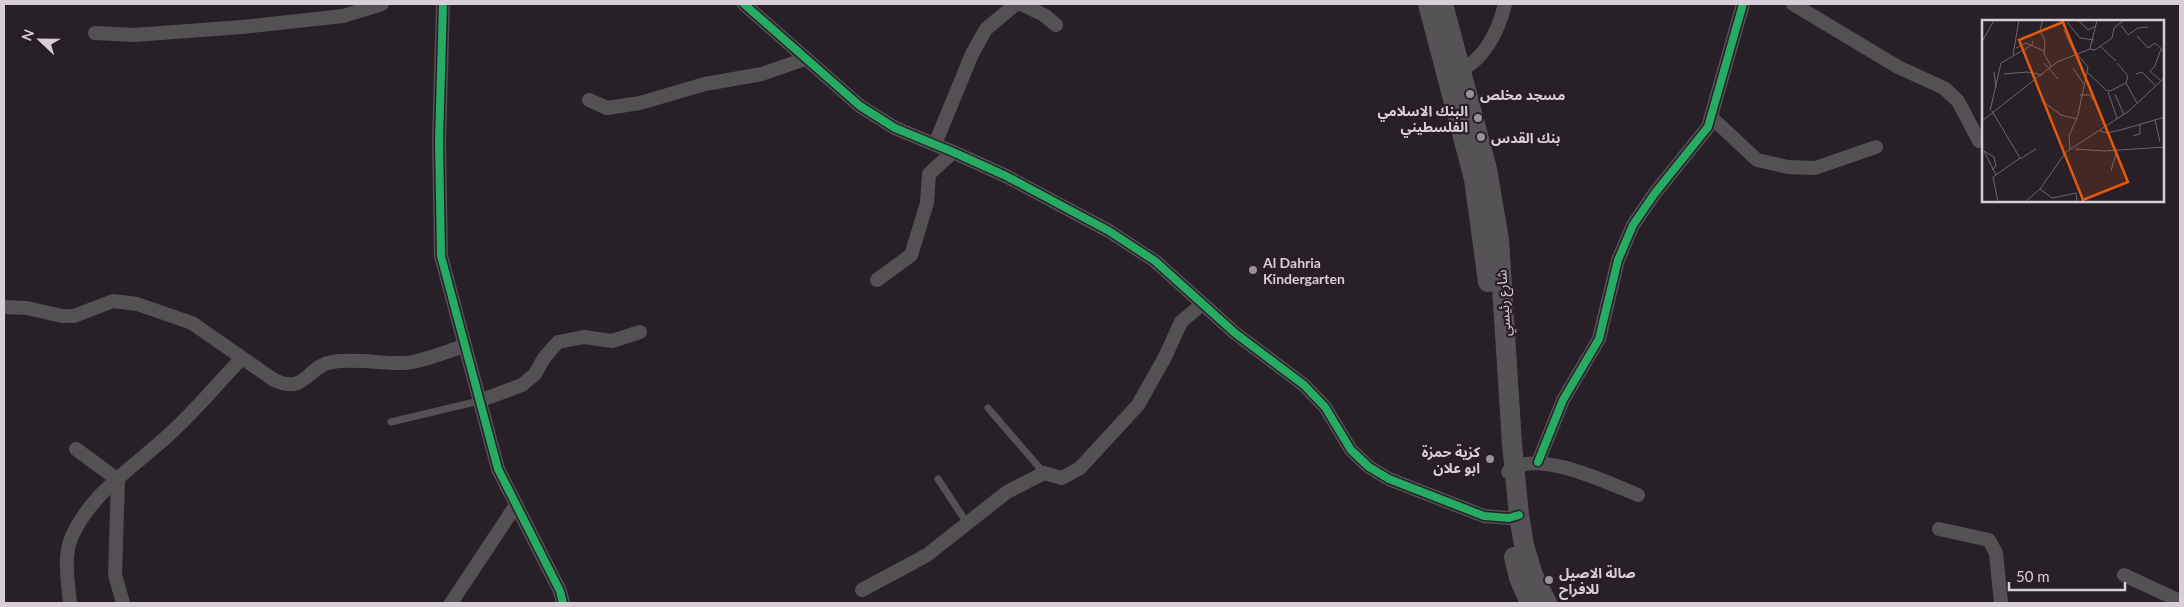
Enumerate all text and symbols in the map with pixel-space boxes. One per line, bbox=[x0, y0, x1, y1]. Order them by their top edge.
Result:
north arrow bbox=[15, 15, 65, 65]
inset map bbox=[1982, 20, 2164, 202]
text: N bbox=[18, 27, 37, 43]
place label: مسجد مخلص bbox=[1480, 86, 1565, 103]
marker: مسجد مخلص bbox=[1464, 88, 1476, 100]
place label: البنك الاسلامي الفلسطيني bbox=[1377, 102, 1468, 138]
marker: البنك الاسلامي الفلسطيني bbox=[1472, 112, 1484, 124]
place label: بنك القدس bbox=[1491, 129, 1560, 146]
marker: بنك القدس bbox=[1475, 131, 1487, 143]
place label: Al Dahria Kindergarten bbox=[1262, 254, 1345, 287]
marker: Al Dahria Kindergarten bbox=[1247, 264, 1259, 276]
street label: شارع رئيسي bbox=[1492, 269, 1517, 337]
place label: كزية حمزة ابو علان bbox=[1422, 443, 1481, 476]
marker: كزية حمزة ابو علان bbox=[1484, 453, 1496, 465]
scale bar bbox=[2009, 560, 2125, 592]
place label: صالة الاصيل للافراح bbox=[1559, 564, 1636, 600]
text: 50 m bbox=[2016, 567, 2050, 585]
marker: صالة الاصيل للافراح bbox=[1543, 574, 1555, 586]

